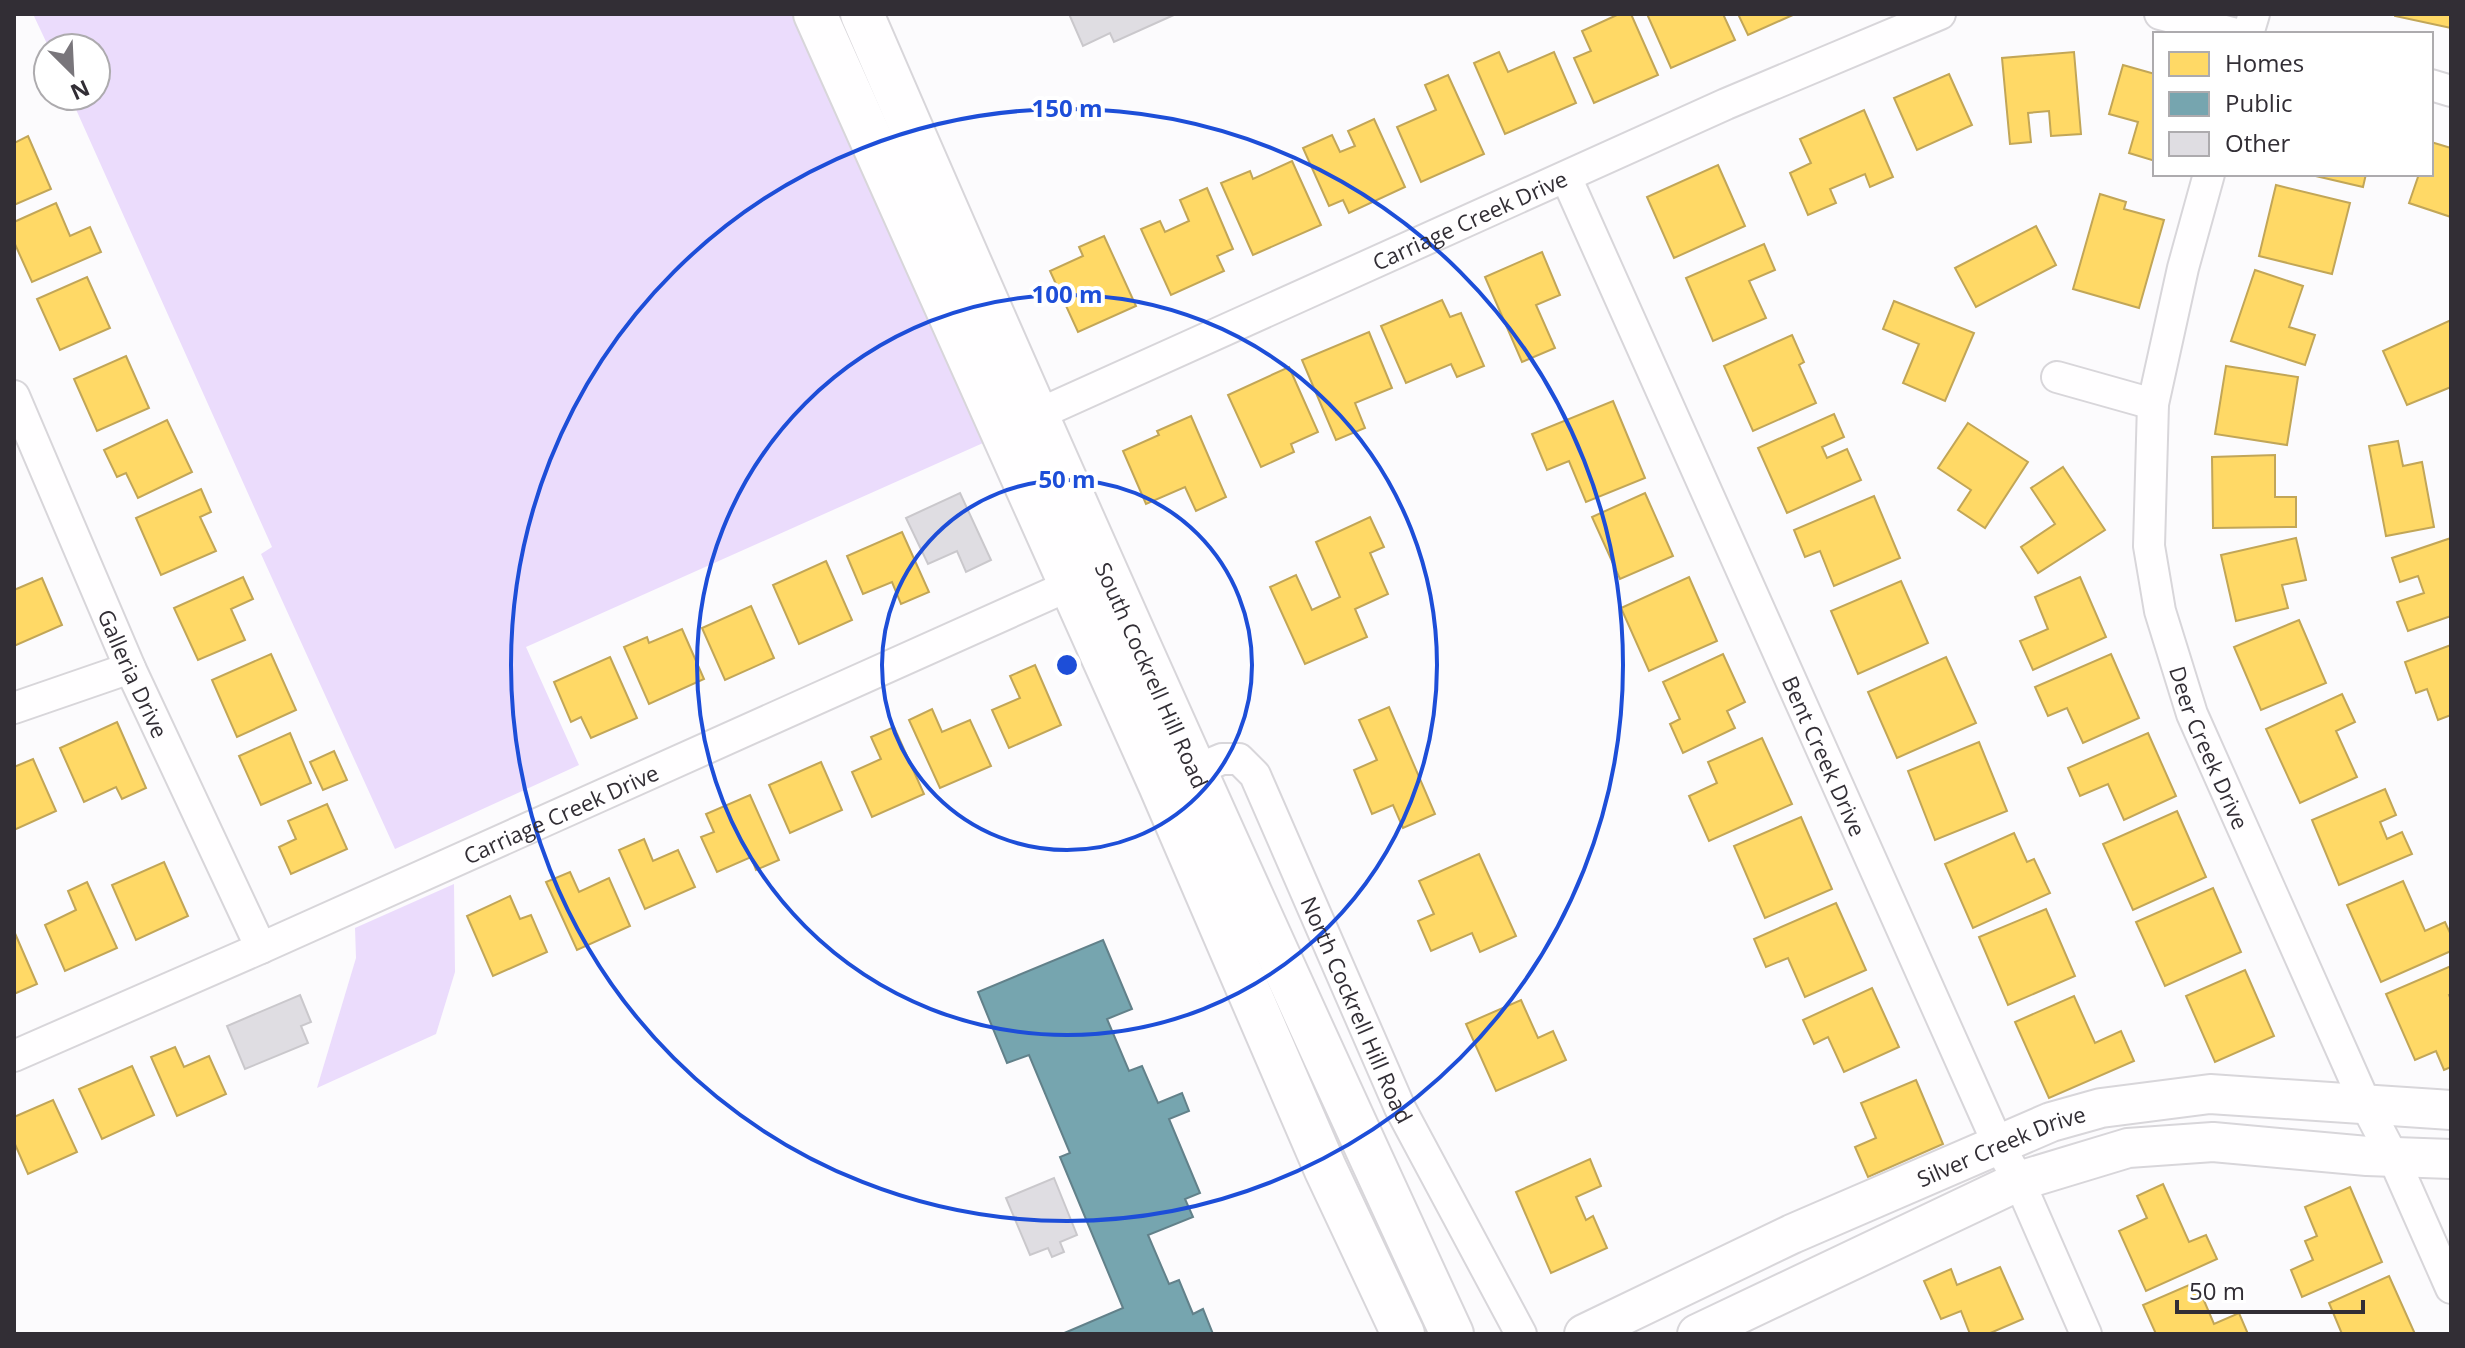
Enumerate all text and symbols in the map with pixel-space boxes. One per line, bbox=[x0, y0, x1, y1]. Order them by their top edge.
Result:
north arrow bbox=[32, 32, 112, 112]
legend bbox=[2153, 32, 2433, 176]
text: Homes bbox=[2225, 46, 2304, 79]
text: N bbox=[66, 74, 95, 109]
text: Public bbox=[2225, 86, 2292, 119]
text: 150 m bbox=[1032, 91, 1102, 124]
text: Other bbox=[2225, 126, 2290, 159]
street label: Carriage Creek Drive bbox=[1367, 163, 1572, 277]
text: 100 m bbox=[1032, 277, 1102, 310]
text: 50 m bbox=[1038, 462, 1096, 495]
street label: South Cockrell Hill Road bbox=[1089, 557, 1216, 793]
street label: Galleria Drive bbox=[92, 604, 176, 743]
centre of rings bbox=[1053, 651, 1081, 679]
street label: Deer Creek Drive bbox=[2163, 662, 2256, 834]
street label: Bent Creek Drive bbox=[1776, 671, 1873, 841]
street label: Carriage Creek Drive bbox=[458, 757, 663, 870]
street label: North Cockrell Hill Road bbox=[1295, 891, 1420, 1128]
street label: Silver Creek Drive bbox=[1912, 1098, 2089, 1193]
scale bar bbox=[2177, 1264, 2363, 1314]
text: 50 m bbox=[2189, 1274, 2245, 1307]

